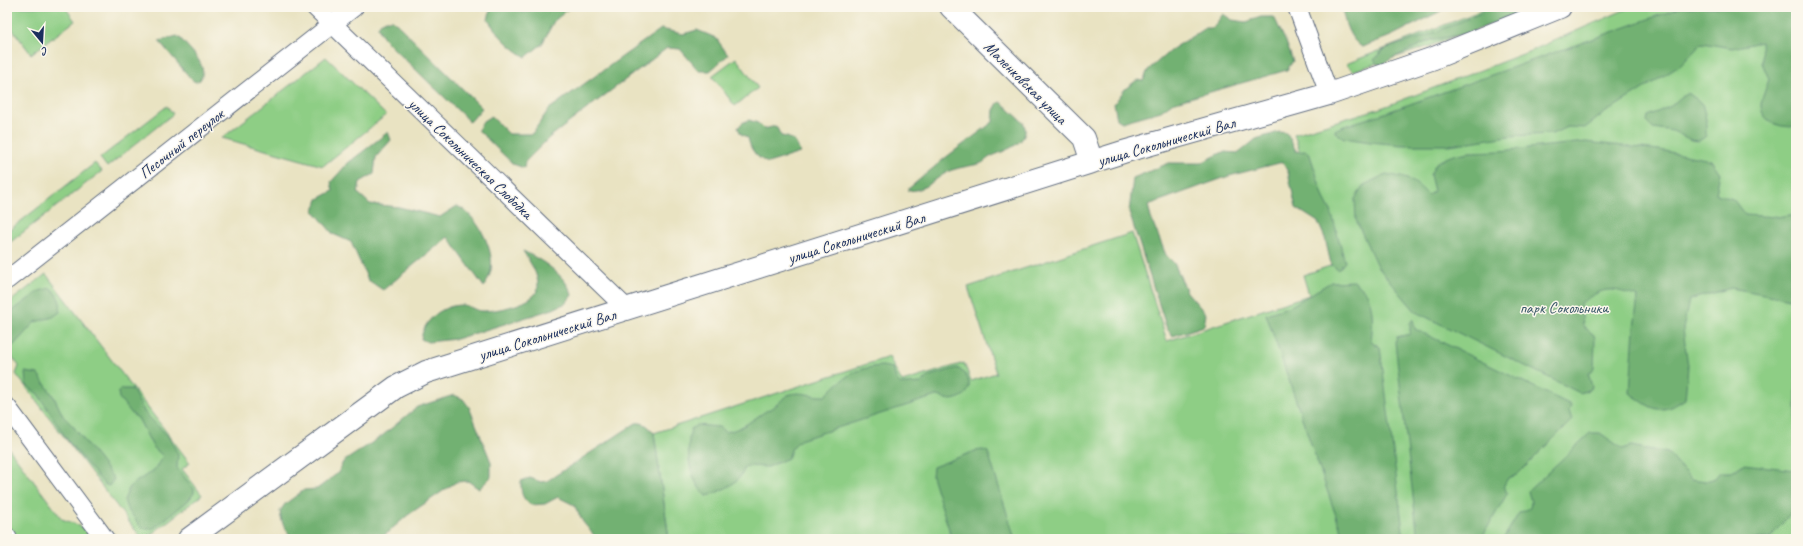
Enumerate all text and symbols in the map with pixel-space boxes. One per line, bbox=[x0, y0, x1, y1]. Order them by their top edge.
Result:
north arrow bbox=[22, 22, 62, 62]
street label: Маленковская улица bbox=[980, 37, 1072, 130]
text: С bbox=[39, 44, 50, 59]
street label: улица Сокольническая Слободка bbox=[403, 93, 538, 224]
street label: Песочный переулок bbox=[135, 103, 230, 183]
street label: улица Сокольнический Вал bbox=[1094, 112, 1239, 171]
street label: улица Сокольнический Вал bbox=[785, 207, 928, 269]
park label: парк Сокольники bbox=[1520, 298, 1609, 318]
street label: улица Сокольнический Вал bbox=[476, 304, 619, 366]

